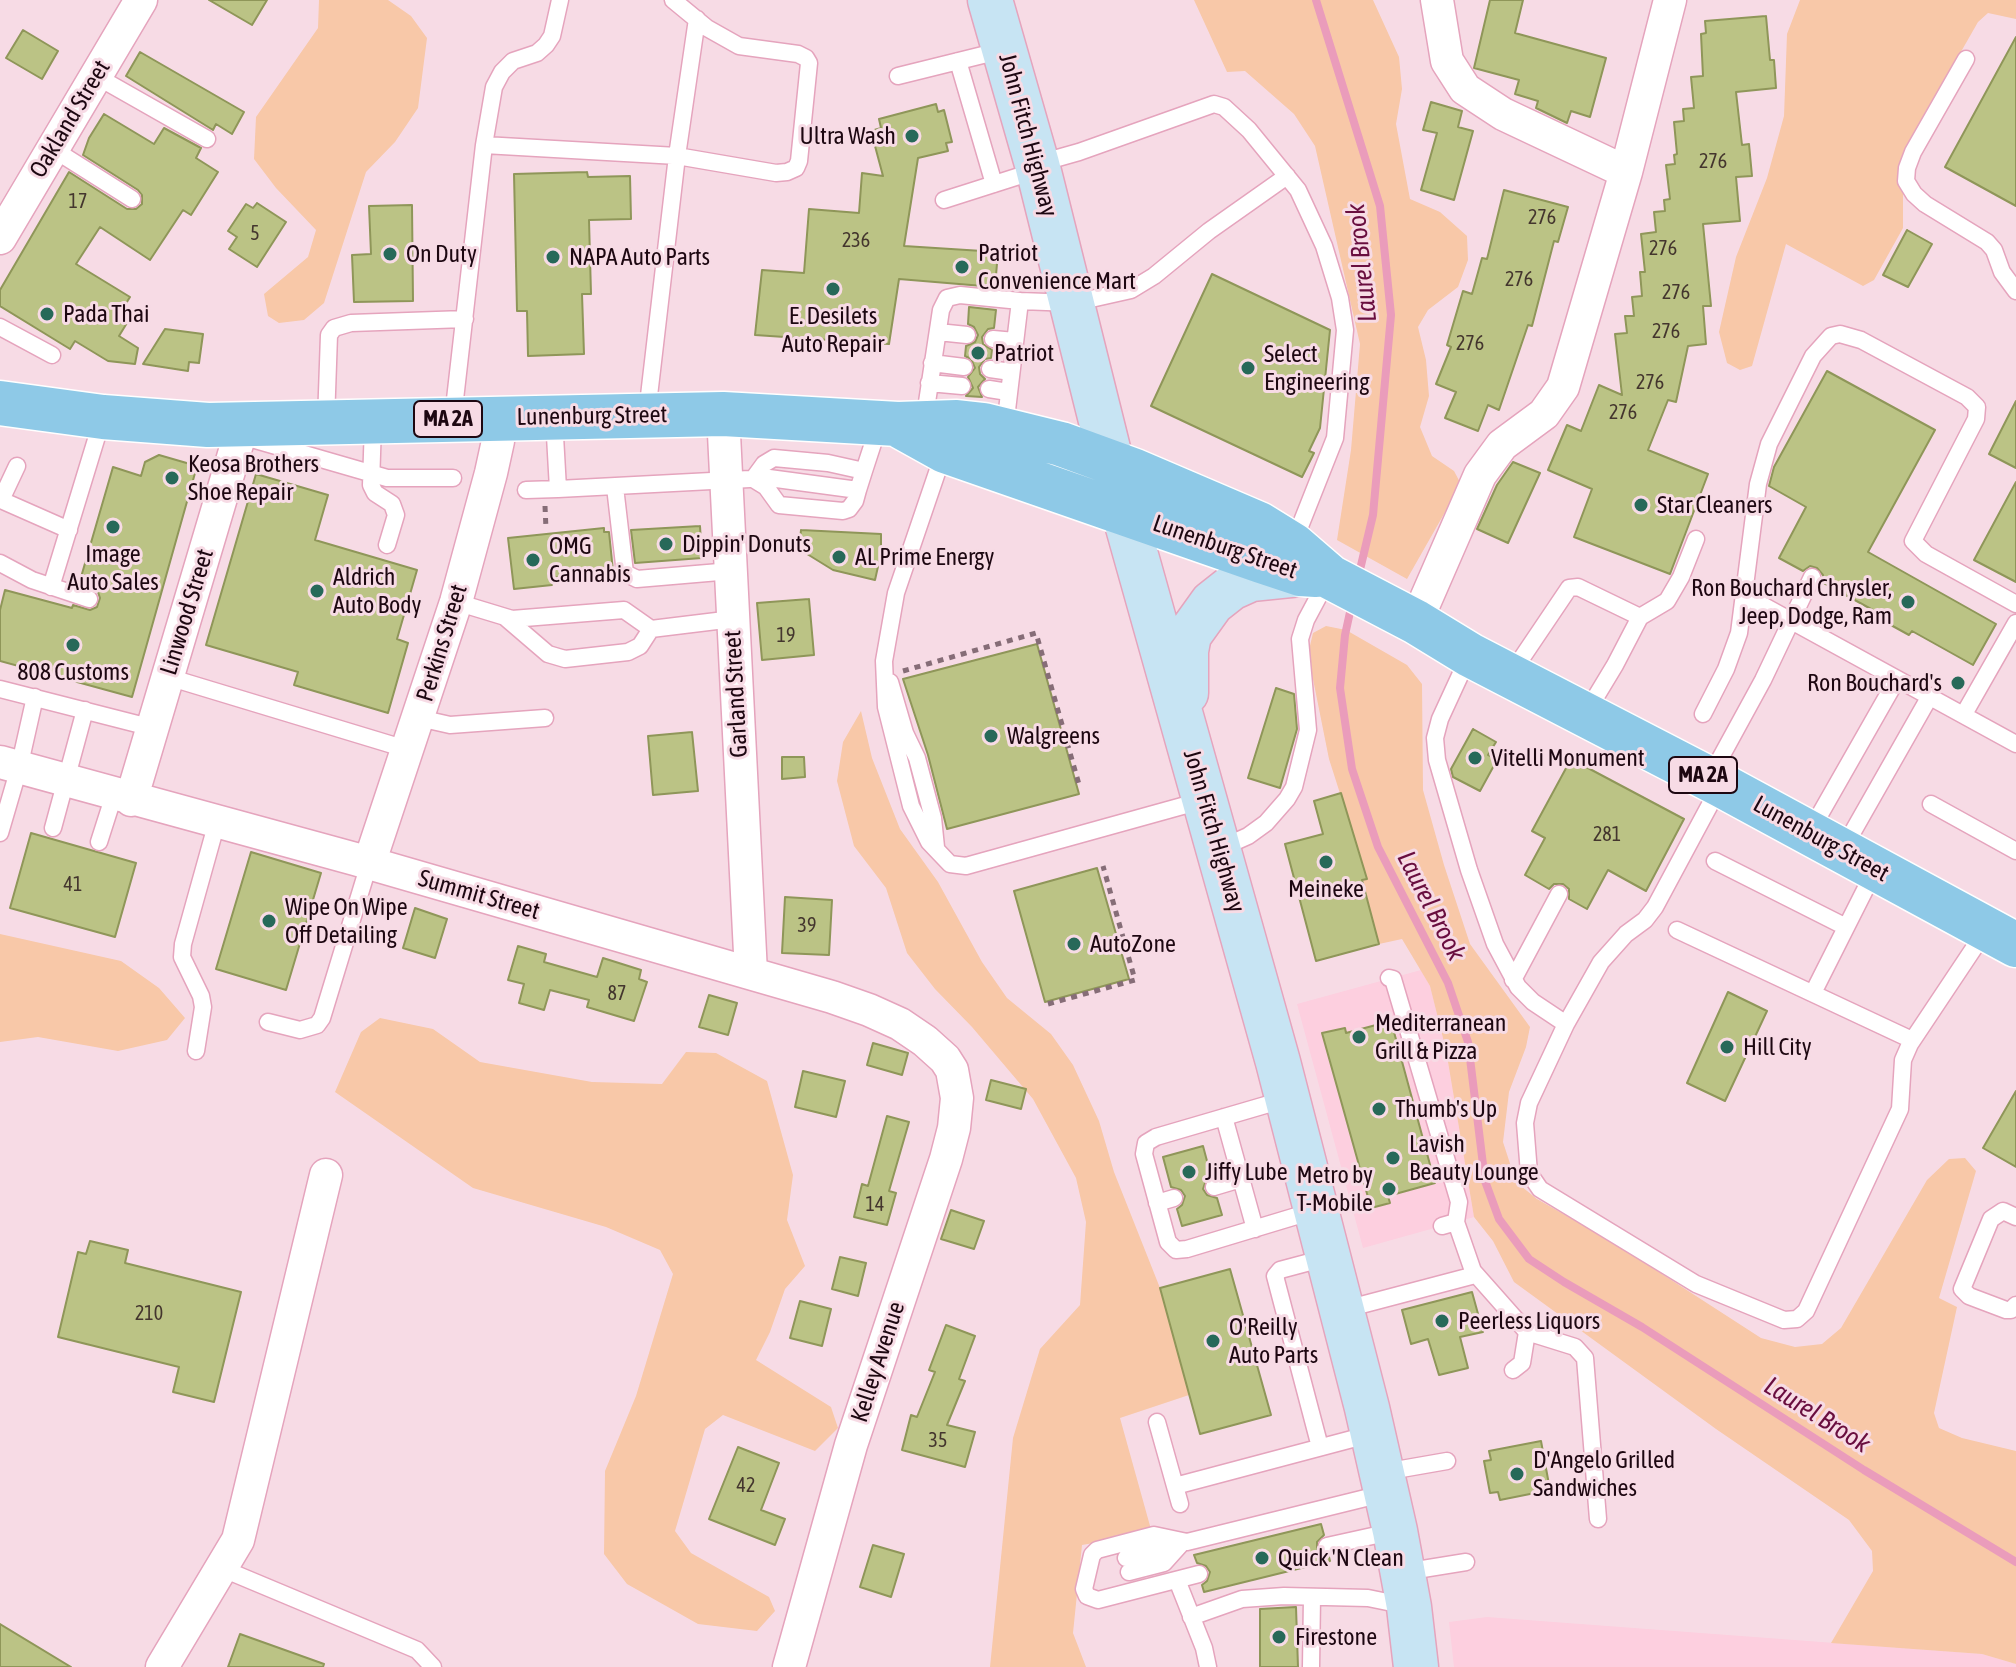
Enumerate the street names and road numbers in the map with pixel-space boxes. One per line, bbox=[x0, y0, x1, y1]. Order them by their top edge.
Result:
street label: John Fitch Highway bbox=[992, 50, 1064, 220]
street label: Oakland Street bbox=[24, 55, 116, 183]
street label: Lunenburg Street bbox=[516, 400, 668, 432]
road number: MA 2A bbox=[414, 401, 482, 437]
street label: Lunenburg Street bbox=[1149, 509, 1301, 585]
street label: Linwood Street bbox=[154, 545, 220, 679]
street label: Perkins Street bbox=[411, 581, 473, 705]
street label: Garland Street bbox=[718, 630, 754, 758]
street label: John Fitch Highway bbox=[1177, 746, 1251, 916]
road number: MA 2A bbox=[1669, 757, 1737, 793]
street label: Lunenburg Street bbox=[1748, 790, 1894, 888]
street label: Summit Street bbox=[415, 864, 543, 926]
street label: Kelley Avenue bbox=[845, 1298, 911, 1426]

